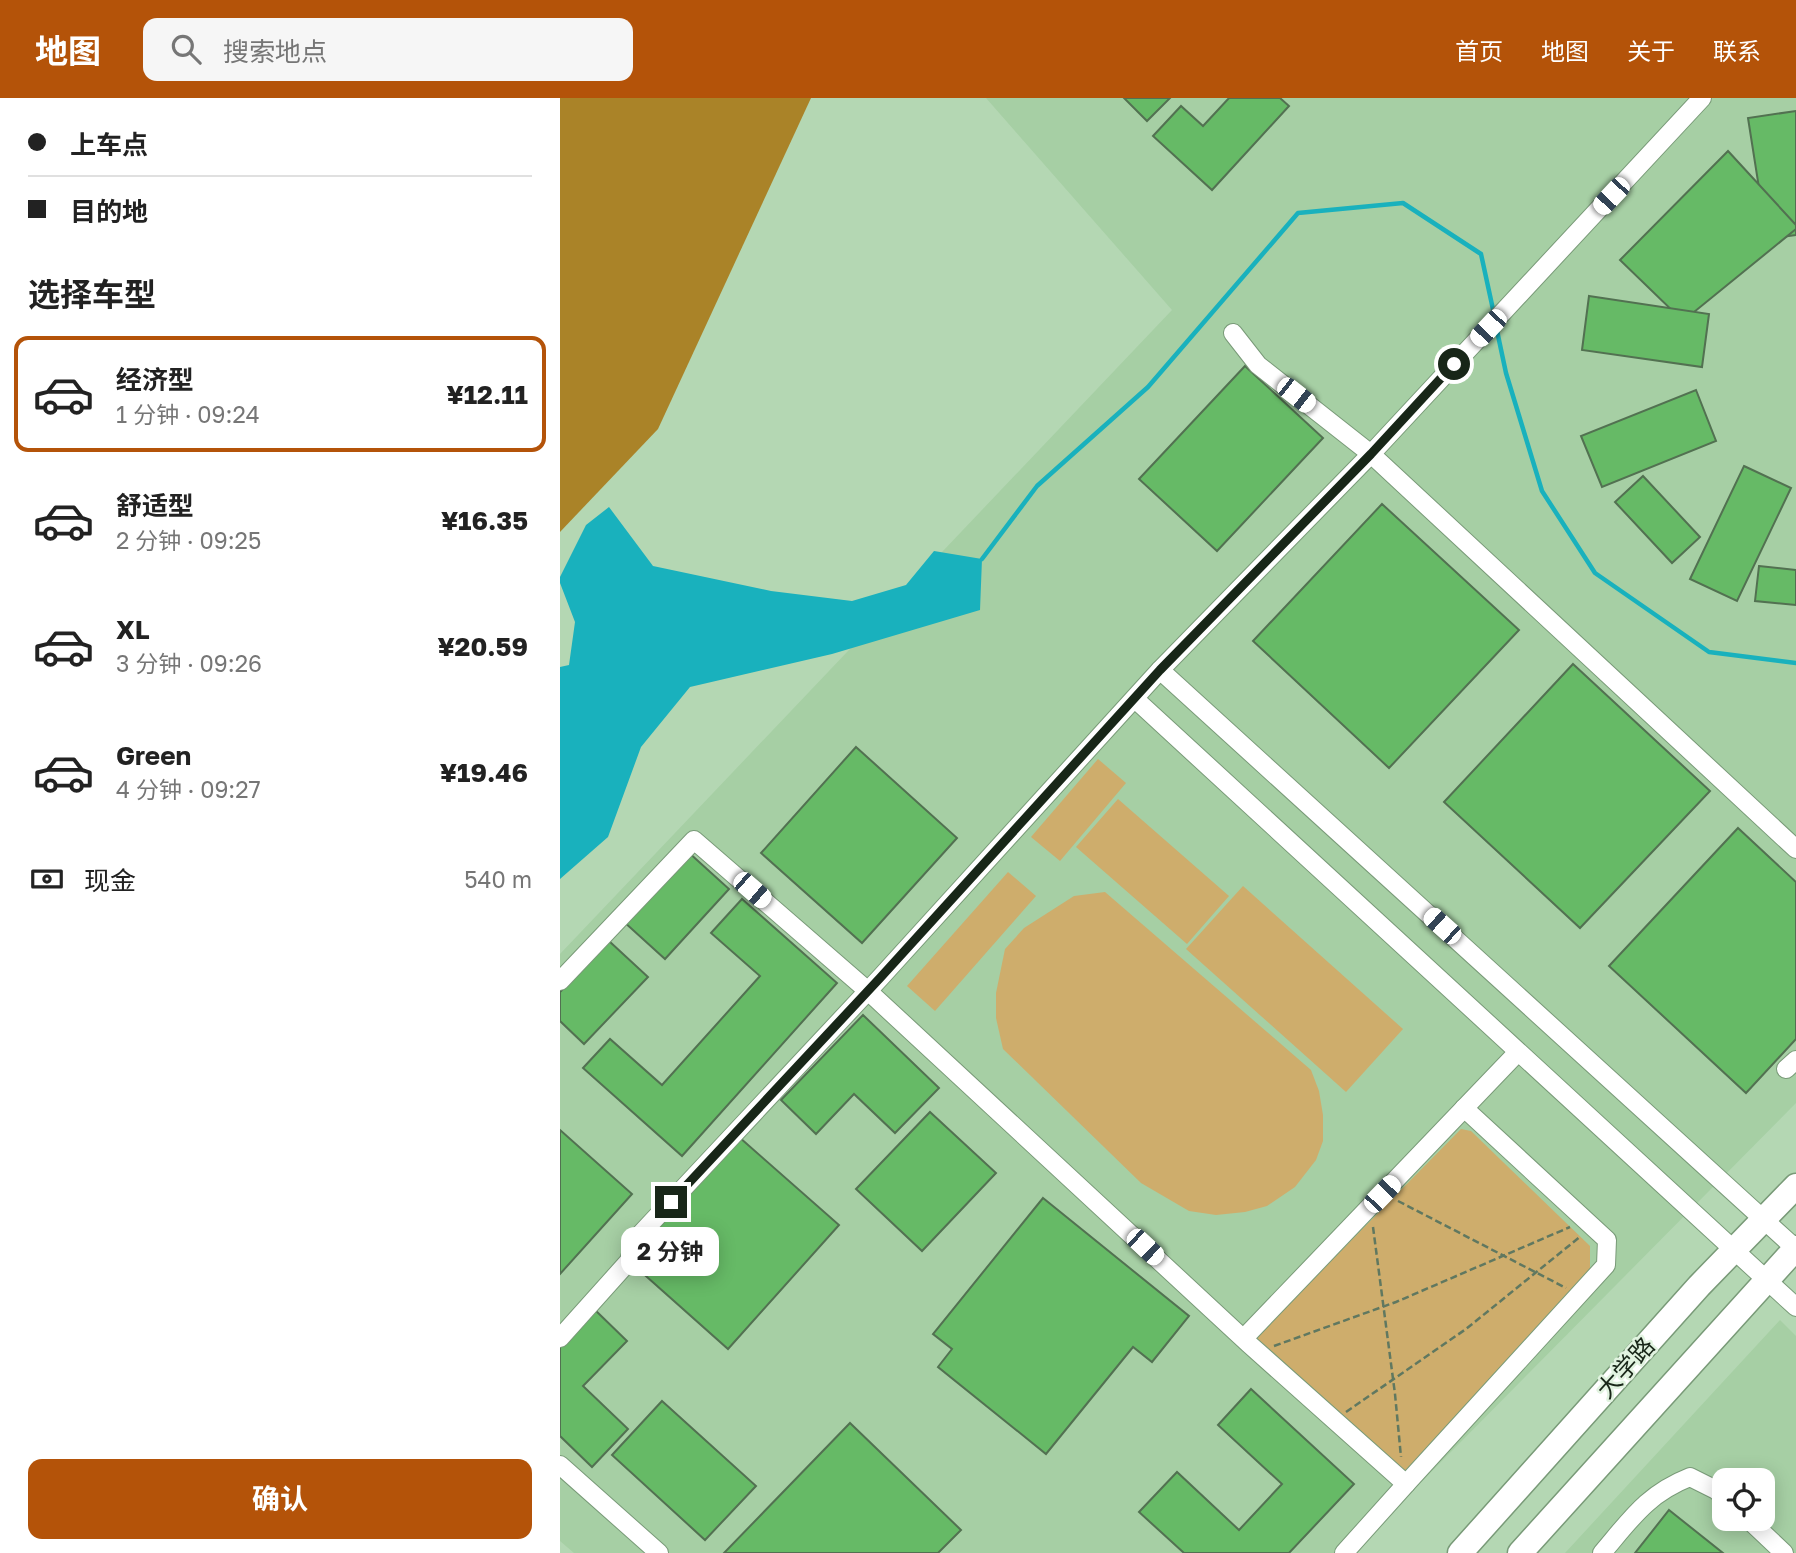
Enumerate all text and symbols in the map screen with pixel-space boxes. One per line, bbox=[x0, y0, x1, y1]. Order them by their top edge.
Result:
search box bbox=[143, 18, 633, 81]
icon: search bbox=[167, 30, 205, 68]
text: 地图 bbox=[35, 31, 101, 70]
text: 搜索地点 bbox=[223, 36, 327, 67]
text: 首页 bbox=[1455, 36, 1503, 65]
text: 地图 bbox=[1541, 36, 1589, 65]
text: 关于 bbox=[1627, 36, 1675, 65]
text: 联系 bbox=[1713, 36, 1761, 65]
text: 上车点 bbox=[70, 129, 148, 160]
car bbox=[1589, 173, 1634, 219]
text: 目的地 bbox=[70, 196, 148, 227]
text: 选择车型 bbox=[28, 275, 156, 313]
car bbox=[1466, 305, 1511, 351]
route start bbox=[1438, 348, 1470, 380]
icon: car bbox=[32, 363, 95, 426]
text: 经济型 bbox=[116, 364, 194, 395]
car bbox=[1273, 374, 1320, 416]
text: ¥12.11 bbox=[446, 379, 528, 410]
text: 1 分钟 · 09:24 bbox=[116, 400, 260, 428]
icon: car bbox=[32, 489, 95, 552]
text: 舒适型 bbox=[116, 490, 194, 521]
text: ¥16.35 bbox=[441, 505, 528, 536]
text: 2 分钟 · 09:25 bbox=[116, 526, 261, 554]
text: XL bbox=[116, 614, 150, 645]
icon: car bbox=[32, 615, 95, 678]
text: ¥20.59 bbox=[437, 631, 528, 662]
text: 3 分钟 · 09:26 bbox=[116, 649, 262, 677]
text: Green bbox=[116, 740, 191, 771]
icon: car bbox=[32, 741, 95, 804]
text: ¥19.46 bbox=[440, 757, 528, 788]
text: 4 分钟 · 09:27 bbox=[116, 775, 261, 803]
icon: cash bbox=[28, 860, 66, 898]
text: 现金 bbox=[84, 865, 136, 896]
text: 540 m bbox=[464, 865, 532, 893]
car bbox=[730, 868, 775, 912]
car bbox=[1420, 904, 1465, 948]
car bbox=[1360, 1172, 1405, 1216]
route end bbox=[655, 1186, 687, 1218]
car bbox=[1123, 1225, 1168, 1269]
callout: 2 分钟 bbox=[622, 1226, 720, 1276]
text: 2 分钟 bbox=[637, 1237, 703, 1265]
street label: 大学路 bbox=[1590, 1331, 1660, 1403]
button: 确认 bbox=[28, 1459, 532, 1539]
map controls bbox=[1712, 1468, 1775, 1531]
button: locate bbox=[1712, 1468, 1775, 1531]

